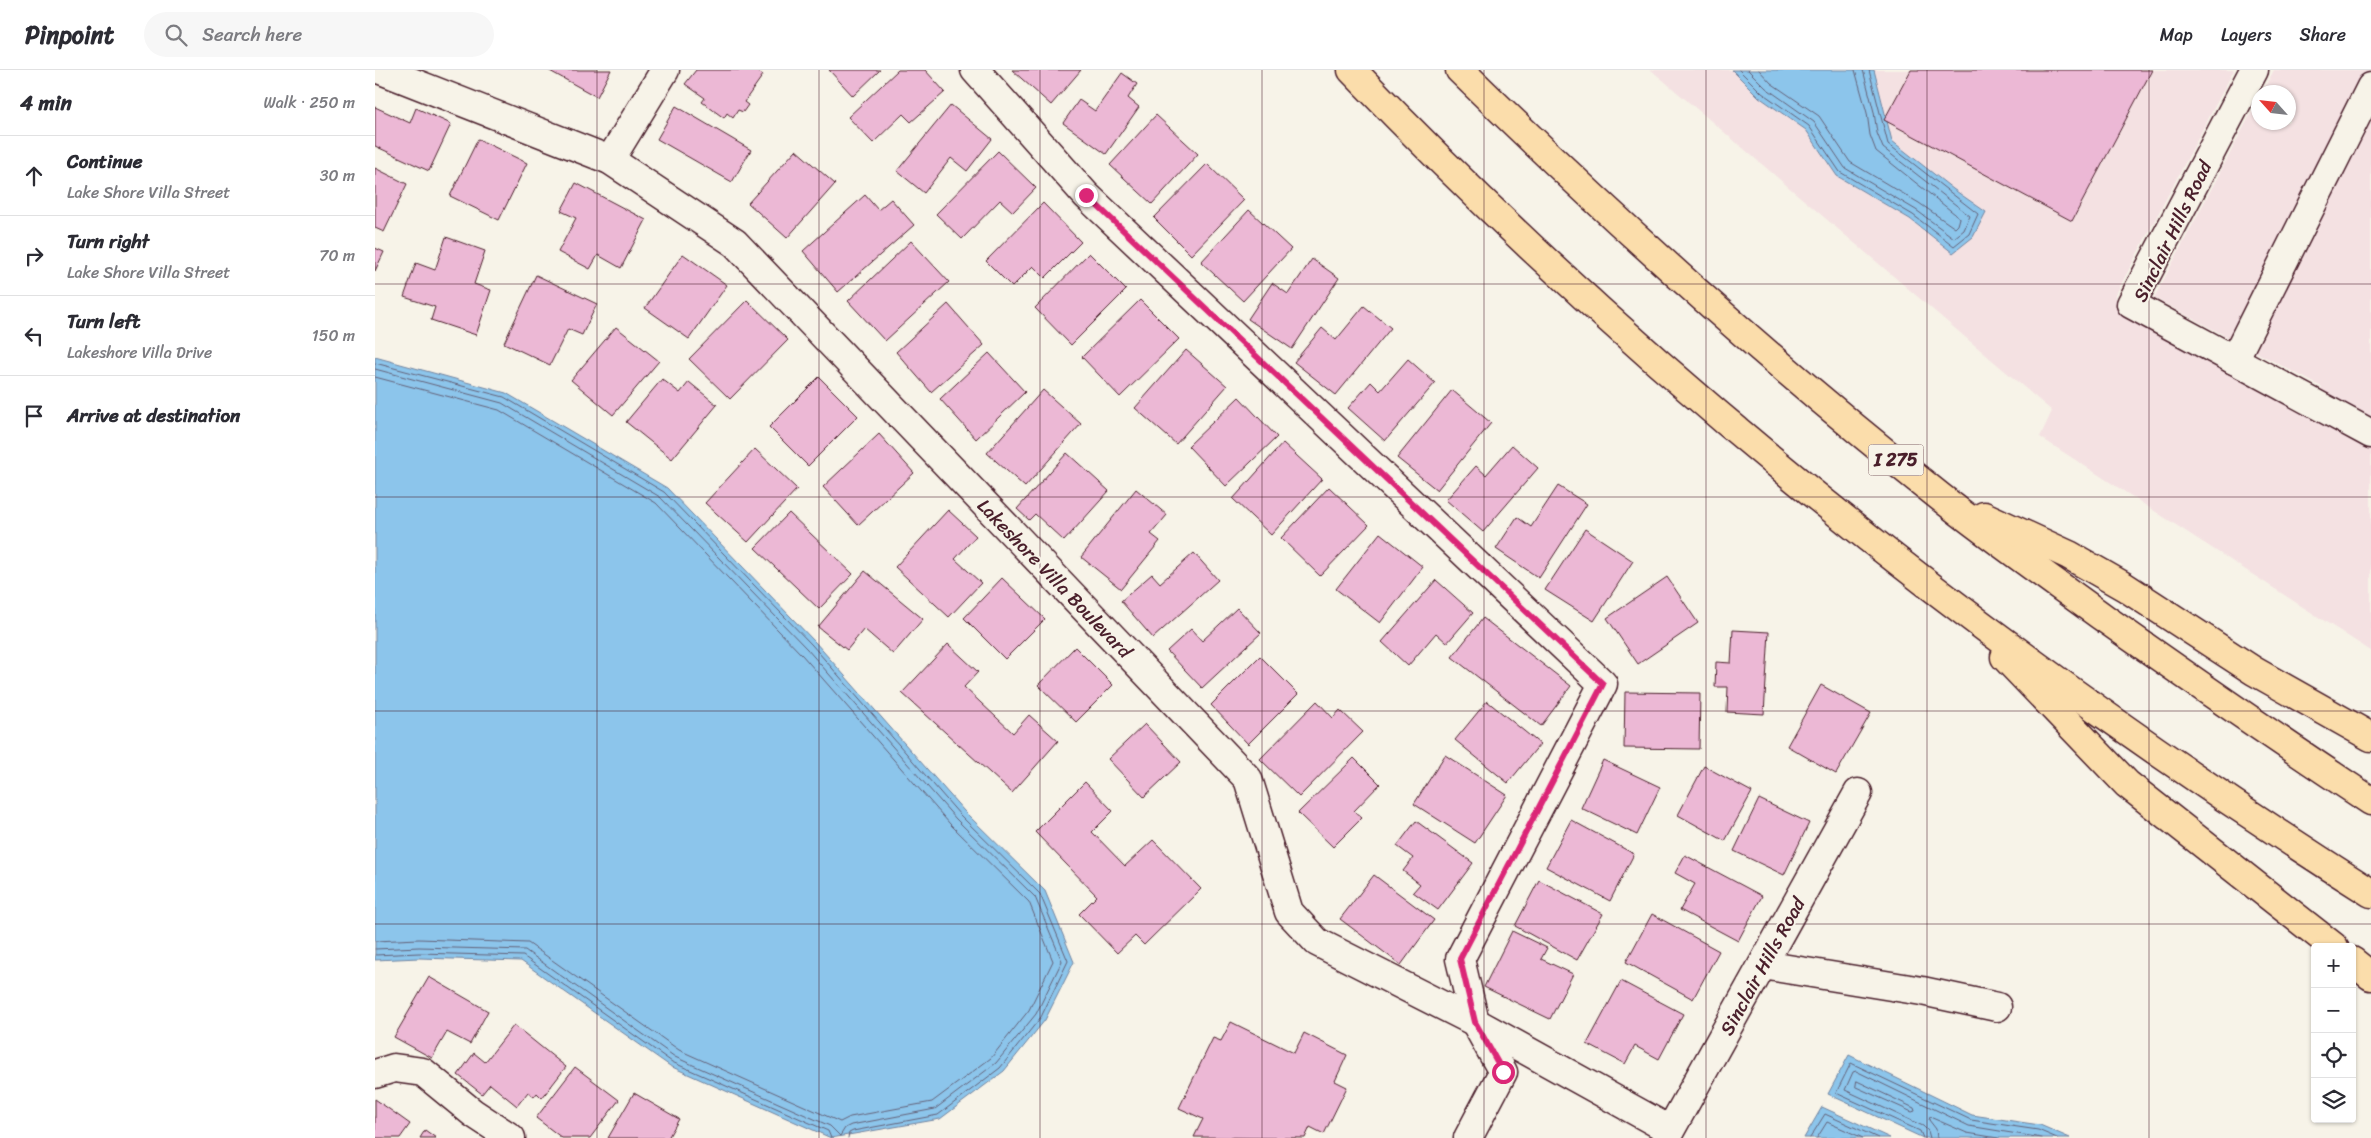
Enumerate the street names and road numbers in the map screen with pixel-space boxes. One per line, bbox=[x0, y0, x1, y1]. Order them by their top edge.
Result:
street label: Sinclair Hills Road bbox=[2124, 154, 2221, 308]
road number: I 275 bbox=[1869, 444, 1923, 476]
street label: Lakeshore Villa Boulevard bbox=[969, 491, 1142, 668]
street label: Sinclair Hills Road bbox=[1711, 890, 1815, 1041]

